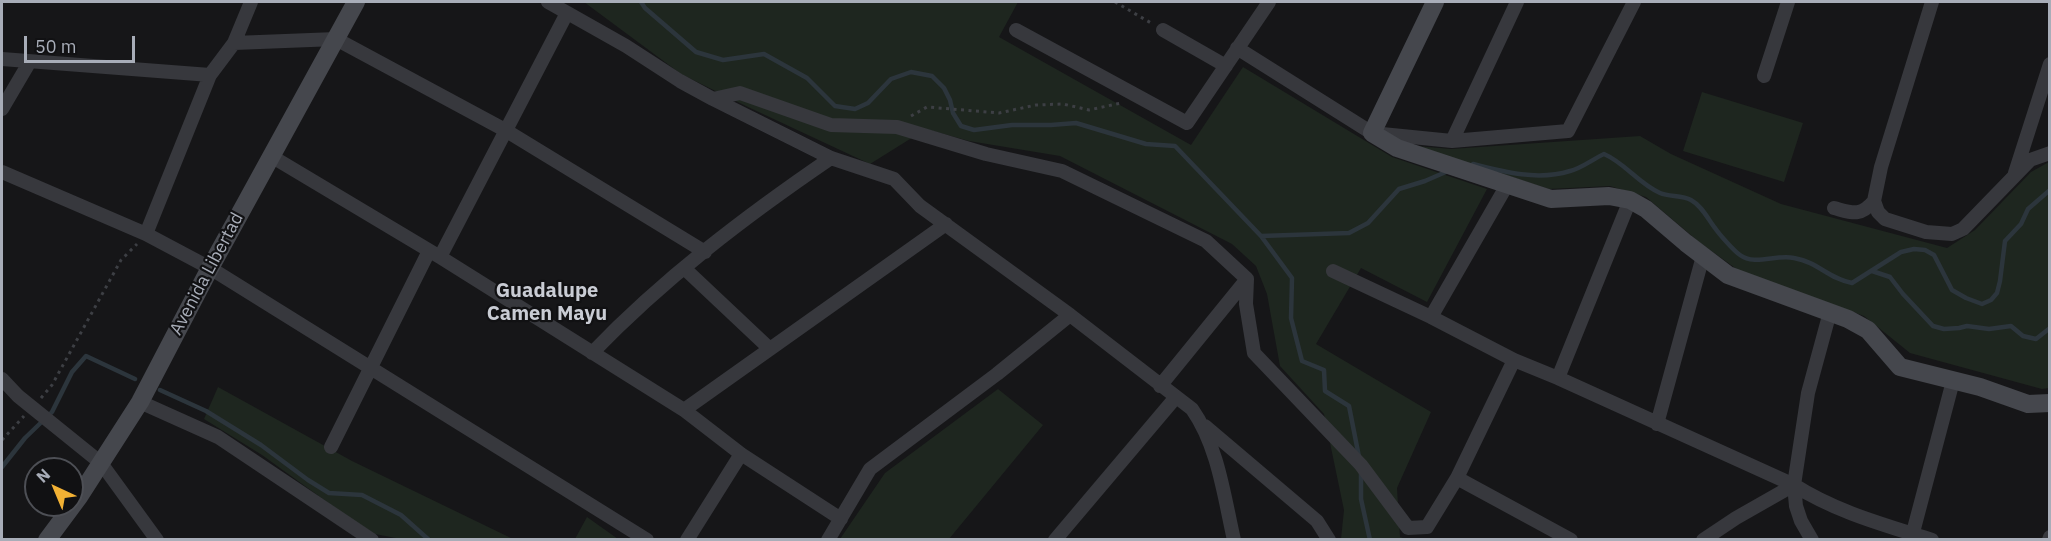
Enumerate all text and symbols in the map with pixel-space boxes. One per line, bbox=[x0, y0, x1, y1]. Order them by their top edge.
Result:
scale bar bbox=[27, 24, 138, 62]
text: 50 m bbox=[35, 35, 77, 58]
street label: Avenida Libertad bbox=[166, 209, 248, 339]
district label: Guadalupe Camen Mayu bbox=[487, 279, 607, 326]
north arrow bbox=[24, 457, 84, 517]
text: N bbox=[32, 464, 54, 487]

